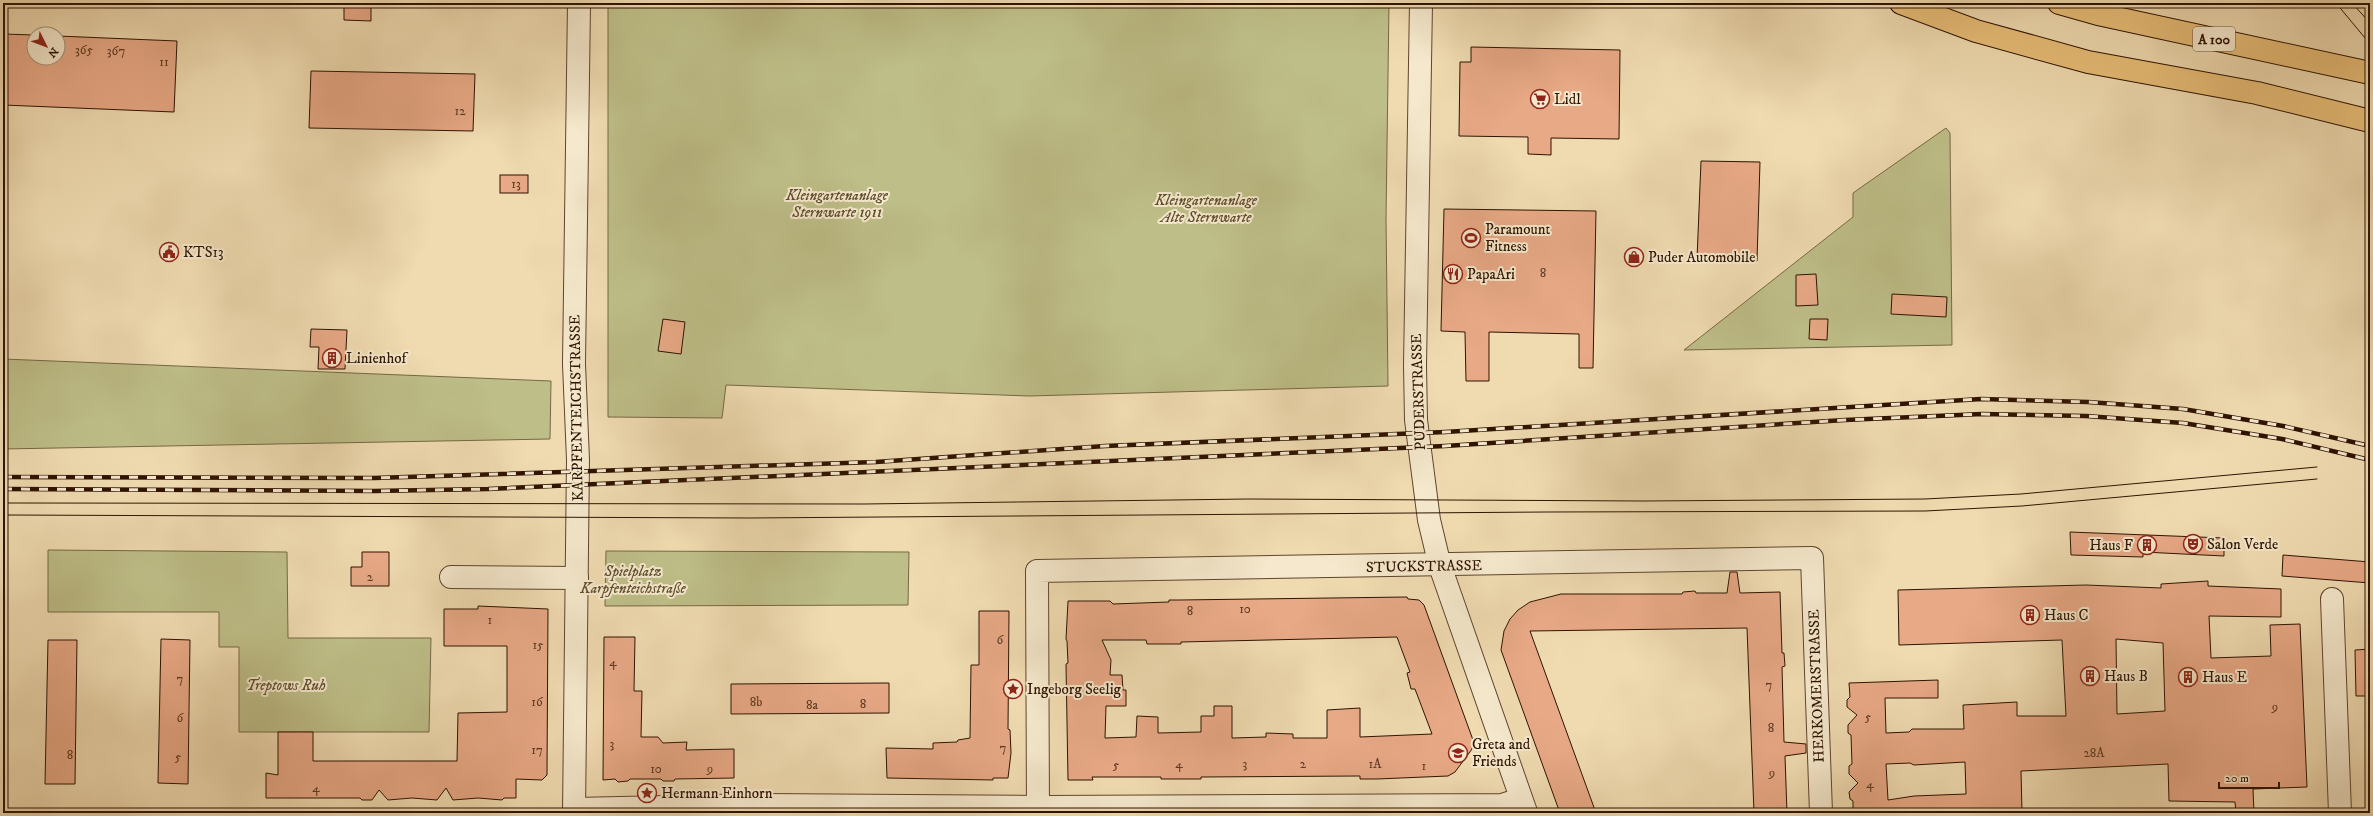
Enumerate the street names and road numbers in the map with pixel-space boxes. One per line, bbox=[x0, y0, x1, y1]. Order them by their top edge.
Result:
road number: A 100 bbox=[2193, 27, 2235, 51]
street label: KARPFENTEICHSTRASSE bbox=[565, 314, 588, 501]
street label: PUDERSTRASSE bbox=[1407, 333, 1430, 451]
street label: STUCKSTRASSE bbox=[1366, 556, 1483, 577]
street label: HERKOMERSTRASSE bbox=[1804, 609, 1829, 763]

